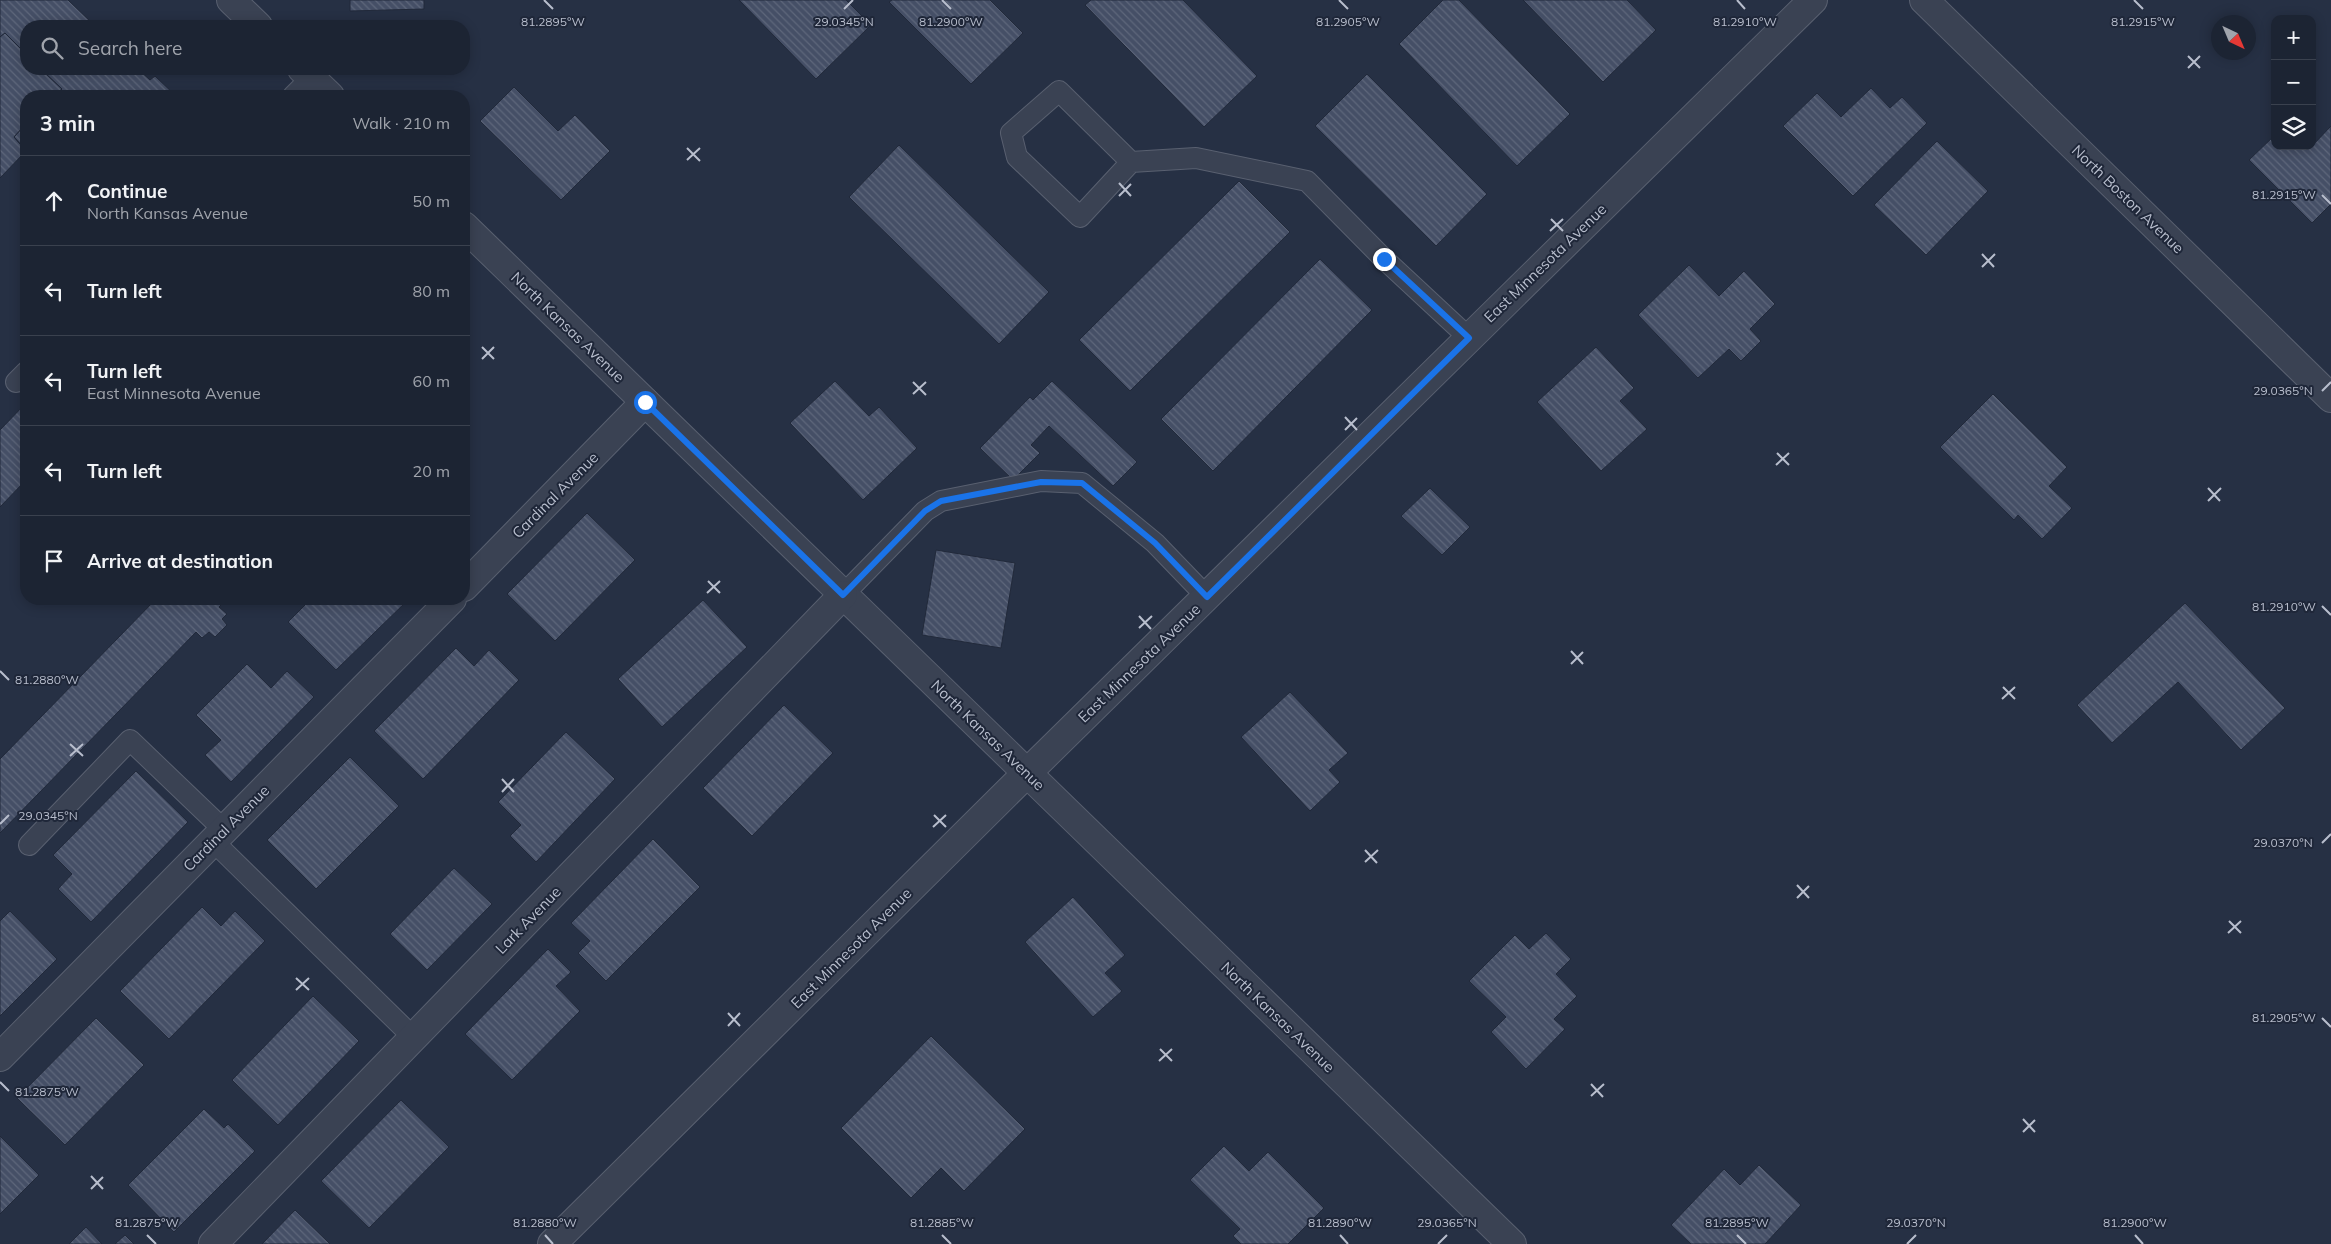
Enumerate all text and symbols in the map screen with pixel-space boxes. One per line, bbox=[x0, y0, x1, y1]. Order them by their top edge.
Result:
text: 81.2895°W bbox=[521, 14, 585, 29]
text: 29.0345°N bbox=[814, 14, 874, 29]
text: 81.2900°W bbox=[919, 14, 983, 29]
text: 81.2905°W bbox=[1316, 14, 1380, 29]
text: 81.2910°W bbox=[1713, 14, 1777, 29]
text: 81.2915°W bbox=[2111, 14, 2175, 29]
north arrow bbox=[2211, 15, 2256, 60]
map controls bbox=[2271, 15, 2316, 150]
button: + bbox=[2271, 15, 2316, 60]
search box bbox=[20, 20, 470, 75]
icon: search bbox=[38, 34, 66, 62]
text: Search here bbox=[78, 36, 182, 60]
button: − bbox=[2271, 60, 2316, 105]
button: layers bbox=[2271, 105, 2316, 150]
text: 3 min bbox=[40, 110, 95, 136]
text: Walk · 210 m bbox=[352, 113, 450, 133]
street label: North Boston Avenue bbox=[2068, 141, 2188, 257]
text: Continue bbox=[87, 179, 167, 203]
icon: ahead bbox=[40, 187, 68, 215]
text: 81.2915°W bbox=[2252, 187, 2316, 202]
text: 50 m bbox=[413, 191, 450, 211]
street label: East Minnesota Avenue bbox=[1480, 200, 1610, 326]
text: North Kansas Avenue bbox=[87, 203, 248, 223]
route end bbox=[1373, 248, 1396, 271]
street label: North Kansas Avenue bbox=[507, 268, 629, 386]
icon: left bbox=[40, 277, 68, 305]
text: Turn left bbox=[87, 279, 162, 303]
text: 80 m bbox=[413, 281, 450, 301]
text: Turn left bbox=[87, 359, 162, 383]
icon: left bbox=[40, 367, 68, 395]
text: 60 m bbox=[413, 371, 450, 391]
text: East Minnesota Avenue bbox=[87, 383, 261, 403]
text: 29.0365°N bbox=[2253, 383, 2313, 398]
route start bbox=[634, 391, 657, 414]
street label: Cardinal Avenue bbox=[508, 448, 602, 542]
icon: left bbox=[40, 457, 68, 485]
text: Turn left bbox=[87, 459, 162, 483]
text: 20 m bbox=[413, 461, 450, 481]
icon: arrive bbox=[40, 547, 68, 575]
text: Arrive at destination bbox=[87, 549, 273, 573]
text: 81.2910°W bbox=[2252, 599, 2316, 614]
street label: East Minnesota Avenue bbox=[1074, 600, 1204, 726]
text: 81.2880°W bbox=[15, 672, 79, 687]
street label: North Kansas Avenue bbox=[927, 676, 1049, 794]
street label: Cardinal Avenue bbox=[179, 781, 273, 875]
text: 29.0345°N bbox=[18, 808, 78, 823]
text: 29.0370°N bbox=[2253, 835, 2313, 850]
street label: Lark Avenue bbox=[491, 882, 565, 958]
street label: East Minnesota Avenue bbox=[787, 884, 915, 1012]
street label: North Kansas Avenue bbox=[1217, 958, 1339, 1076]
text: 81.2905°W bbox=[2252, 1010, 2316, 1025]
text: 81.2875°W bbox=[15, 1084, 79, 1099]
text: 81.2875°W bbox=[115, 1215, 179, 1230]
text: 81.2880°W bbox=[513, 1215, 577, 1230]
text: 81.2885°W bbox=[910, 1215, 974, 1230]
text: 81.2890°W bbox=[1308, 1215, 1372, 1230]
text: 29.0365°N bbox=[1417, 1215, 1477, 1230]
text: 81.2895°W bbox=[1705, 1215, 1769, 1230]
text: 29.0370°N bbox=[1886, 1215, 1946, 1230]
text: 81.2900°W bbox=[2103, 1215, 2167, 1230]

